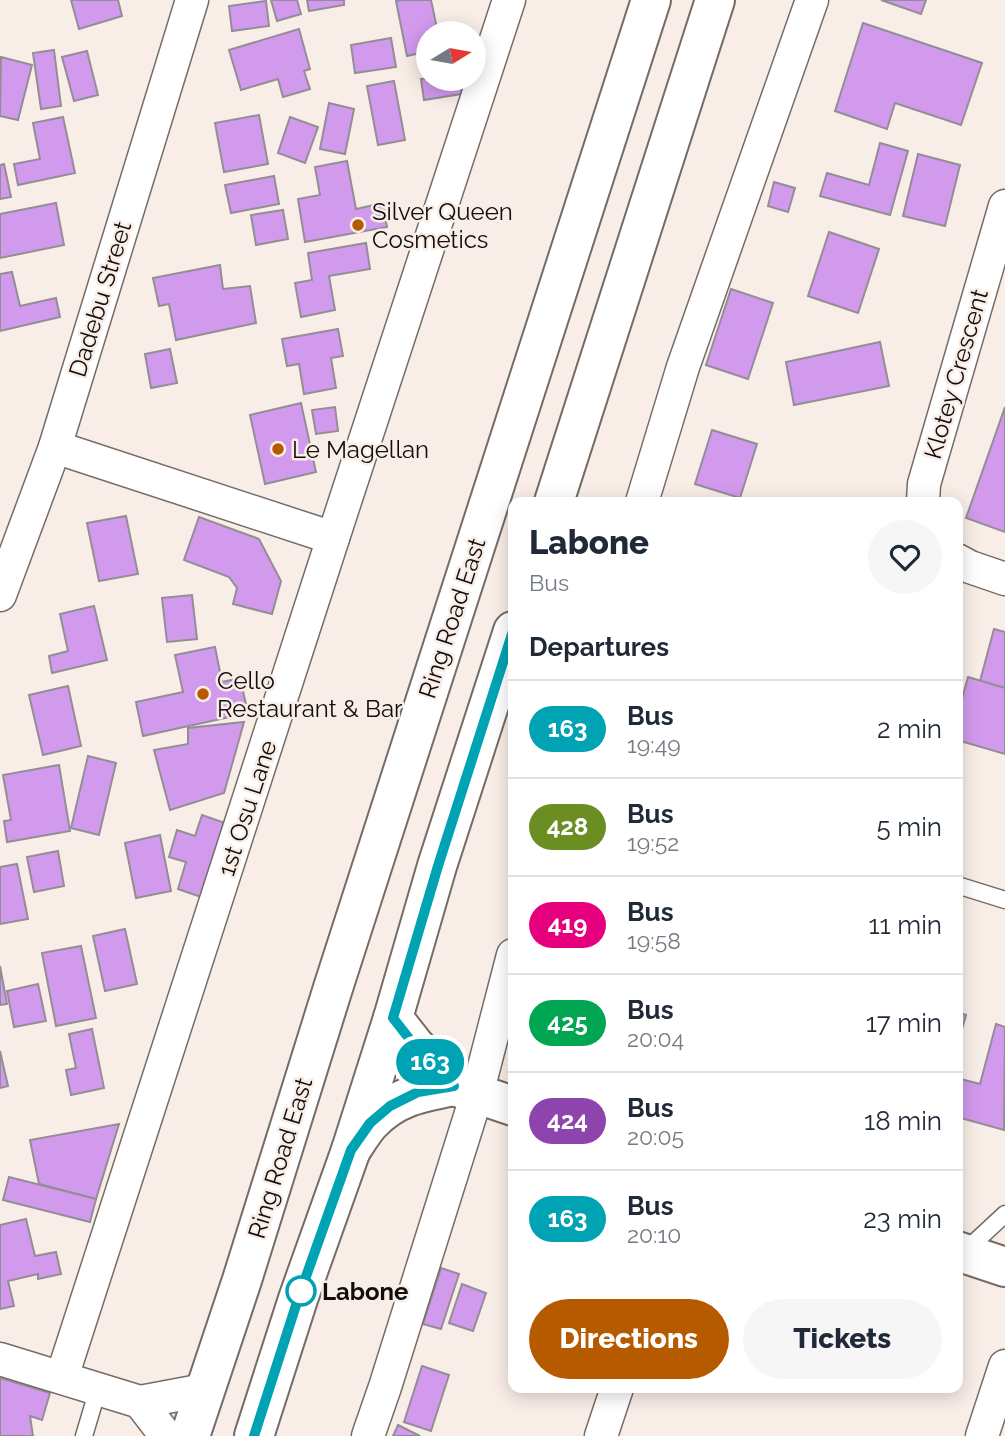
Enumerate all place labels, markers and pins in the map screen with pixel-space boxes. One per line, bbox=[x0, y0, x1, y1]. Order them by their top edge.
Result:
place label: Silver Queen Cosmetics bbox=[372, 197, 513, 254]
marker: Silver Queen Cosmetics bbox=[350, 217, 366, 233]
place label: Le Magellan bbox=[292, 435, 429, 464]
marker: Le Magellan bbox=[270, 441, 286, 457]
place label: Cello Restaurant & Bar bbox=[217, 666, 403, 723]
marker: Cello Restaurant & Bar bbox=[195, 686, 211, 702]
marker: Labone bbox=[286, 1276, 316, 1306]
place label: Labone bbox=[322, 1277, 408, 1306]

